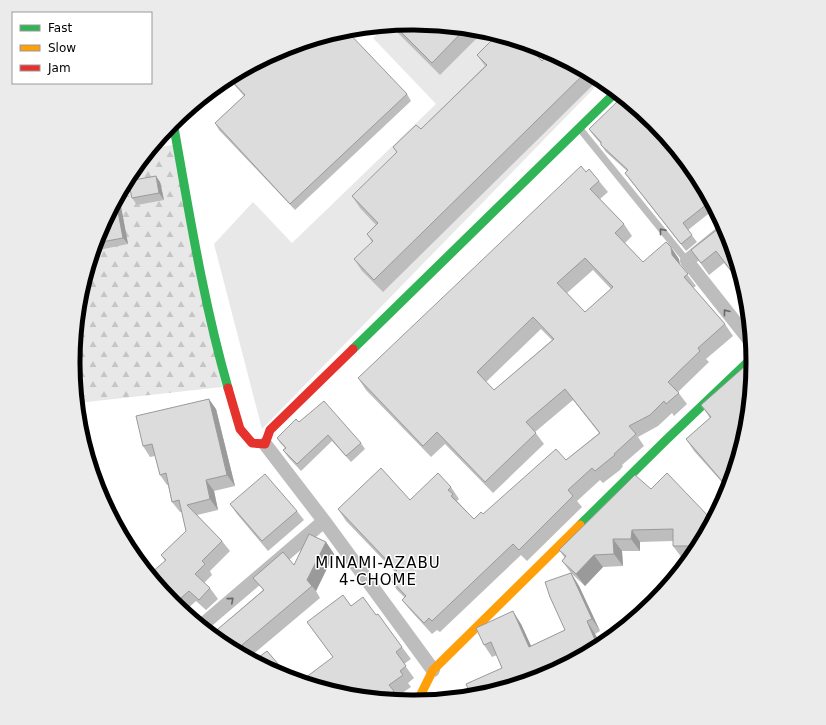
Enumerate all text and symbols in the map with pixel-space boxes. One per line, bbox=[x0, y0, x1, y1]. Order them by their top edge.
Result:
legend bbox=[12, 12, 152, 84]
text: Fast bbox=[48, 21, 72, 35]
text: Slow bbox=[48, 41, 76, 55]
text: Jam bbox=[47, 61, 71, 75]
one-way arrow bbox=[660, 228, 667, 235]
one-way arrow bbox=[724, 309, 731, 316]
district label: MINAMI-AZABU 4-CHOME bbox=[315, 554, 441, 589]
one-way arrow bbox=[226, 598, 233, 605]

